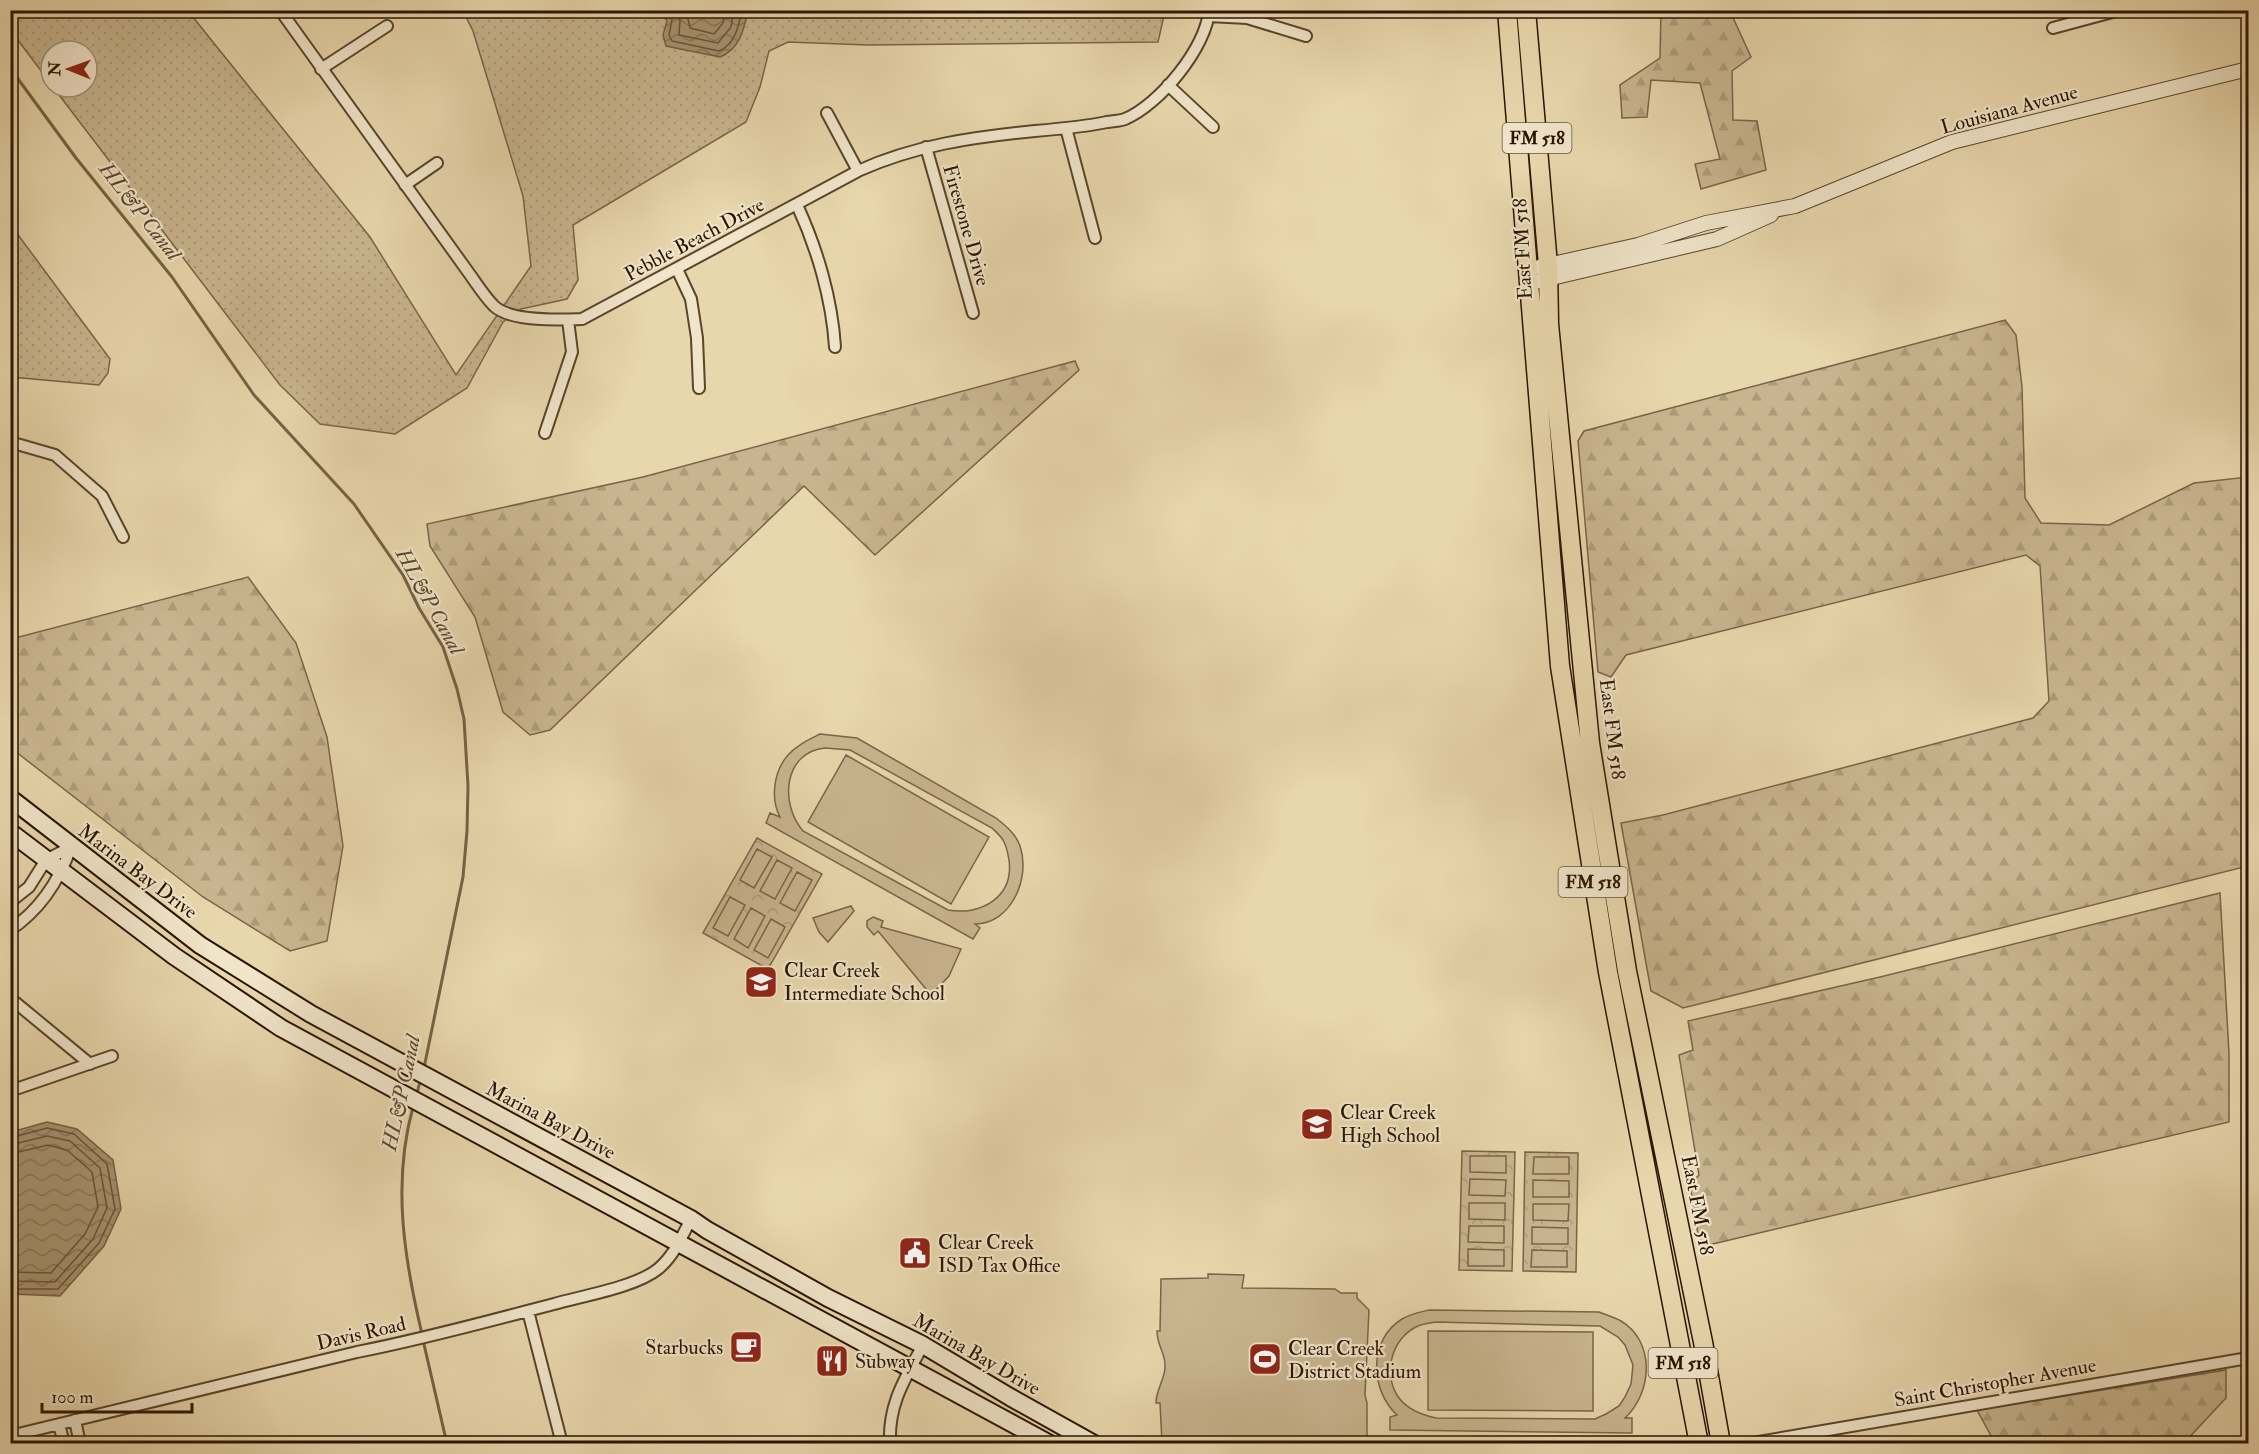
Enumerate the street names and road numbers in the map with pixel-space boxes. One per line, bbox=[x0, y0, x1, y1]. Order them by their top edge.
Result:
street label: Louisiana Avenue bbox=[1938, 79, 2080, 140]
road number: FM 518 bbox=[1502, 123, 1572, 153]
street label: Firestone Drive bbox=[937, 162, 996, 289]
street label: Pebble Beach Drive bbox=[620, 192, 768, 287]
street label: East FM 518 bbox=[1507, 198, 1538, 300]
street label: East FM 518 bbox=[1594, 677, 1631, 781]
street label: Marina Bay Drive bbox=[73, 818, 202, 924]
road number: FM 518 bbox=[1558, 867, 1628, 897]
street label: Marina Bay Drive bbox=[482, 1076, 620, 1165]
street label: East FM 518 bbox=[1676, 1153, 1719, 1257]
street label: Marina Bay Drive bbox=[909, 1308, 1045, 1401]
street label: Davis Road bbox=[314, 1311, 408, 1356]
road number: FM 518 bbox=[1648, 1348, 1718, 1378]
street label: Saint Christopher Avenue bbox=[1892, 1352, 2098, 1414]

